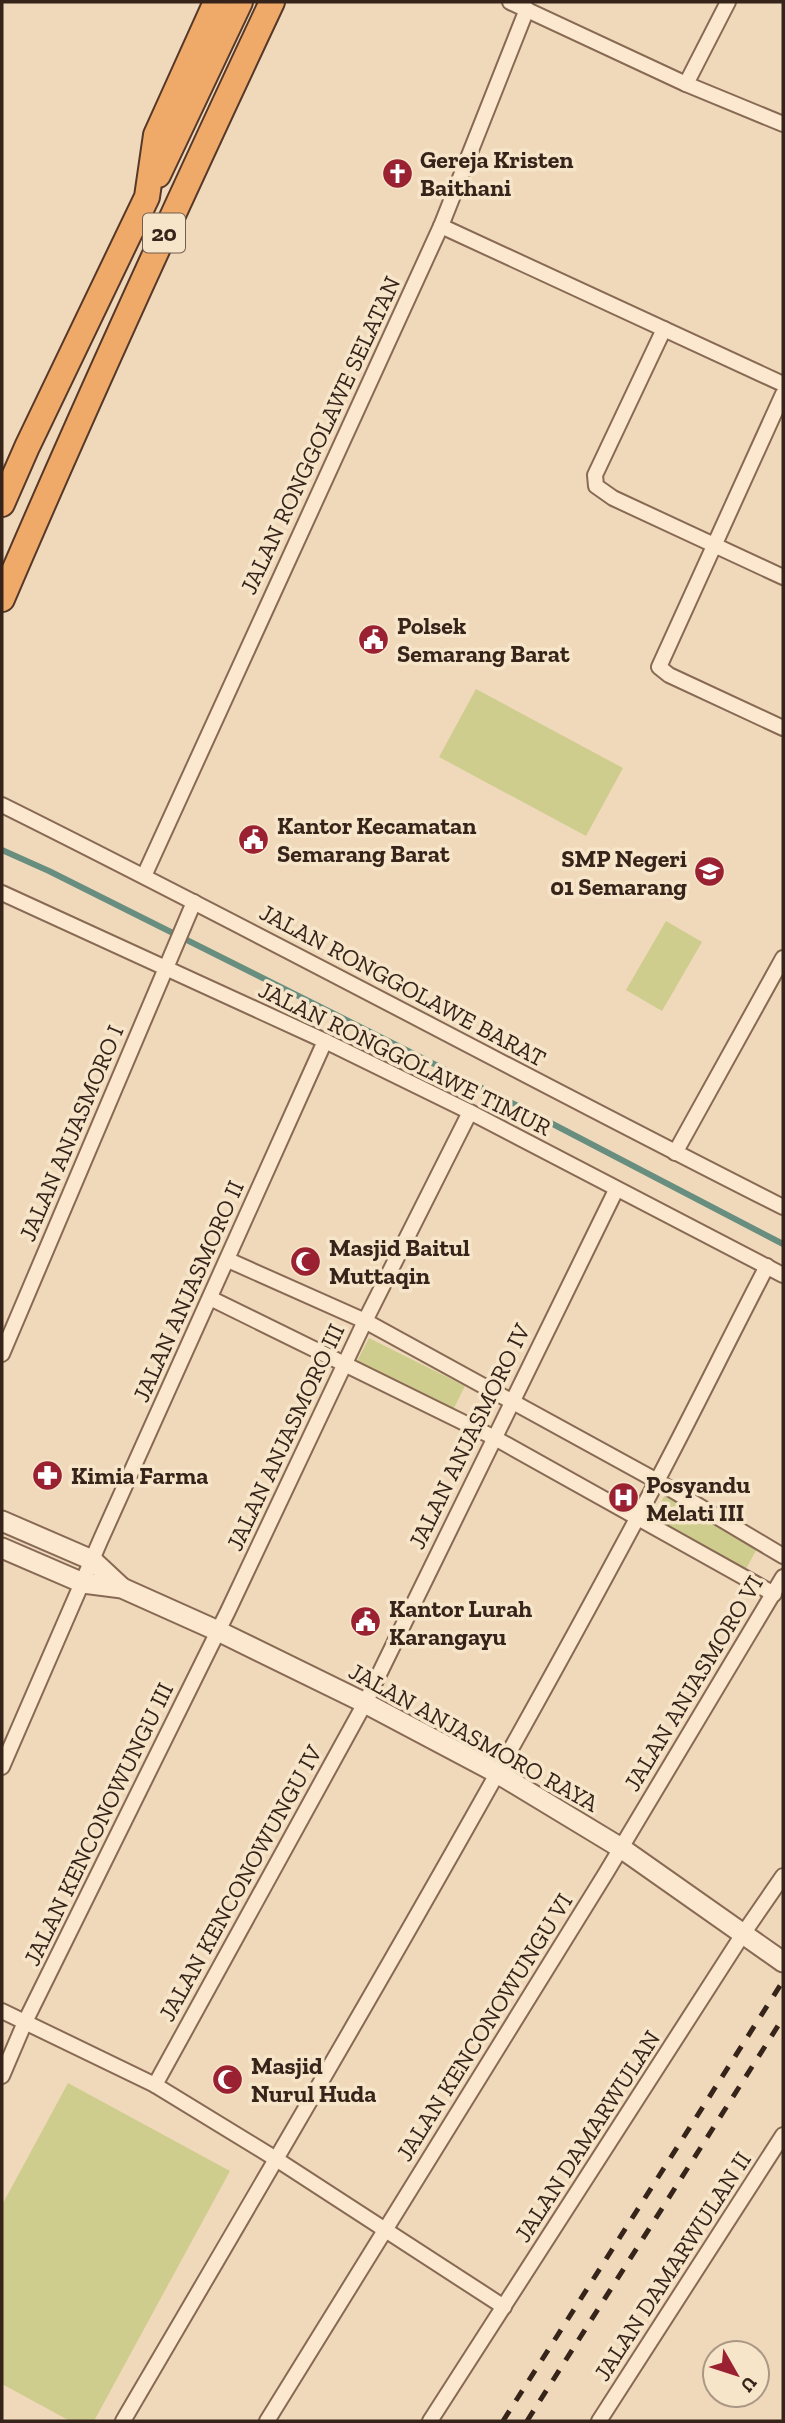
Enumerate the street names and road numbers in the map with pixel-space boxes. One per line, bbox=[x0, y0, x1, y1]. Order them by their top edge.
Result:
road number: 20 bbox=[143, 214, 185, 252]
street label: JALAN RONGGOLAWE SELATAN bbox=[233, 272, 407, 598]
street label: JALAN RONGGOLAWE BARAT bbox=[255, 897, 551, 1073]
street label: JALAN RONGGOLAWE TIMUR bbox=[254, 974, 556, 1142]
street label: JALAN ANJASMORO I bbox=[12, 1021, 130, 1245]
street label: JALAN ANJASMORO II bbox=[126, 1176, 250, 1406]
street label: JALAN ANJASMORO IV bbox=[402, 1318, 536, 1553]
street label: JALAN ANJASMORO III bbox=[220, 1319, 350, 1555]
street label: JALAN ANJASMORO VI bbox=[617, 1570, 769, 1796]
street label: JALAN ANJASMORO RAYA bbox=[344, 1656, 604, 1818]
street label: JALAN KENCONOWUNGU III bbox=[17, 1678, 179, 1970]
street label: JALAN KENCONOWUNGU IV bbox=[152, 1739, 328, 2026]
street label: JALAN KENCONOWUNGU VI bbox=[389, 1888, 579, 2166]
street label: JALAN DAMARWULAN bbox=[508, 2025, 666, 2247]
street label: JALAN DAMARWULAN II bbox=[587, 2146, 757, 2386]

